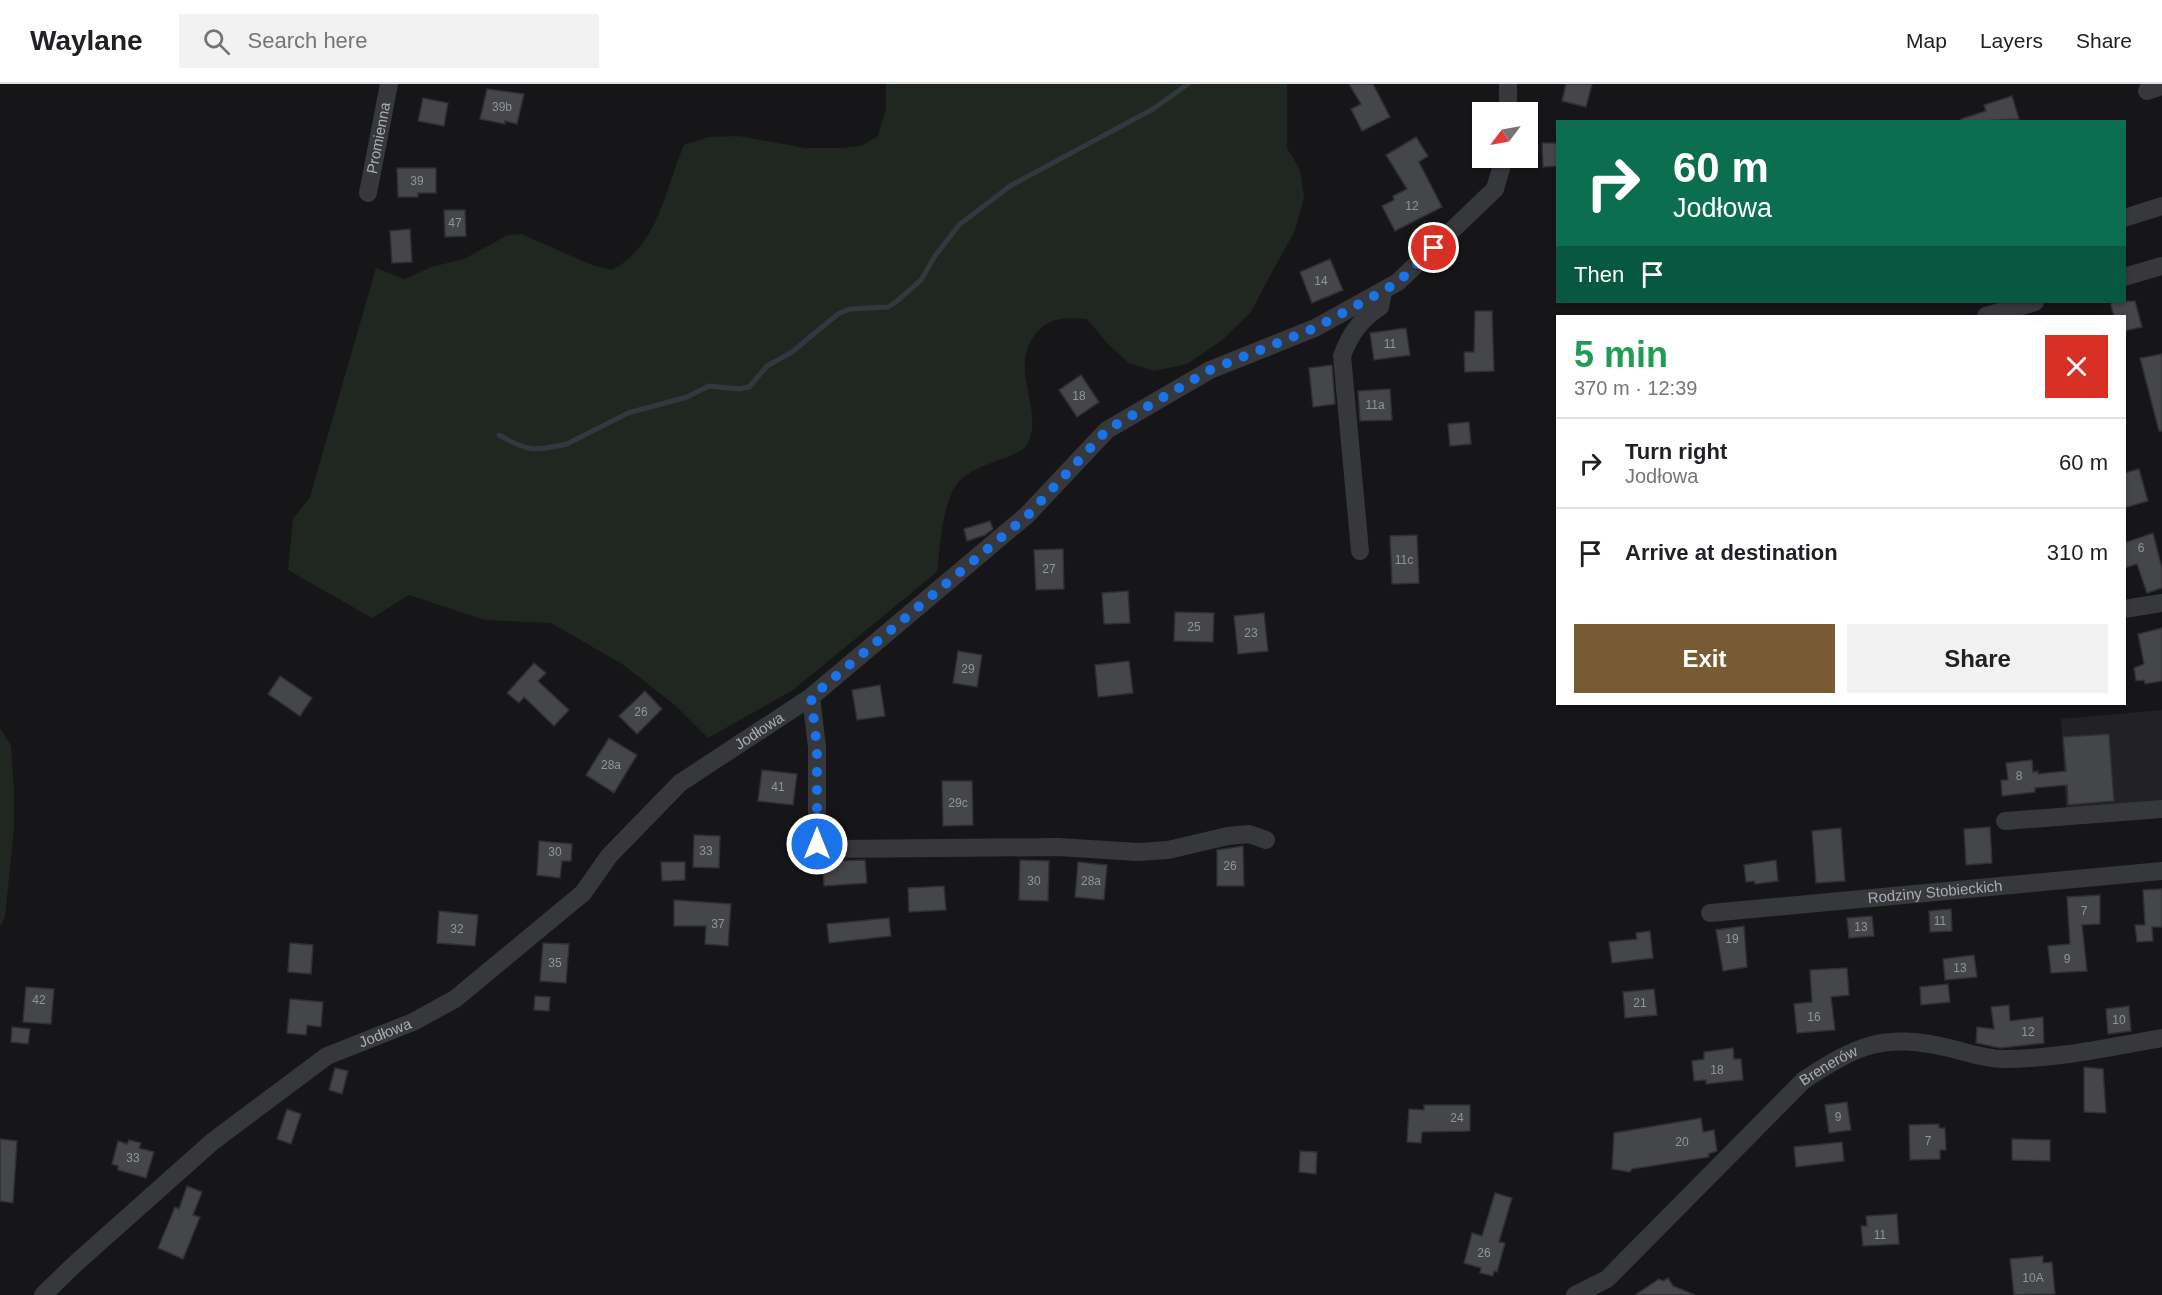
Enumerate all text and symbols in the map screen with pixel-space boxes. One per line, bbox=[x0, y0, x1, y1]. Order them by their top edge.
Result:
search box bbox=[179, 14, 599, 68]
text: Waylane bbox=[30, 25, 143, 56]
icon: search bbox=[200, 25, 233, 58]
text: Search here bbox=[248, 28, 367, 53]
text: Map bbox=[1906, 29, 1947, 52]
text: Layers bbox=[1980, 29, 2043, 52]
text: Share bbox=[2076, 29, 2132, 52]
street label: Promienna bbox=[363, 100, 393, 175]
house number: 39b bbox=[492, 100, 512, 114]
north arrow bbox=[1472, 102, 1538, 168]
map controls bbox=[1472, 102, 1538, 168]
icon: right bbox=[1574, 144, 1652, 222]
text: 60 m bbox=[1673, 144, 1769, 191]
house number: 39 bbox=[410, 174, 424, 188]
text: Jodłowa bbox=[1673, 193, 1772, 223]
house number: 12 bbox=[1405, 199, 1419, 213]
house number: 47 bbox=[448, 216, 462, 230]
pin bbox=[1408, 222, 1459, 273]
icon: arrive bbox=[1417, 231, 1450, 264]
icon: arrive bbox=[1636, 258, 1669, 291]
text: Then bbox=[1574, 262, 1624, 287]
house number: 14 bbox=[1314, 274, 1328, 288]
text: 5 min bbox=[1574, 334, 1668, 375]
button: close bbox=[2045, 335, 2108, 398]
house number: 11 bbox=[1384, 337, 1397, 351]
text: 370 m · 12:39 bbox=[1574, 377, 1697, 399]
house number: 18 bbox=[1072, 389, 1086, 403]
house number: 11a bbox=[1365, 398, 1385, 412]
text: Turn right bbox=[1625, 439, 1727, 464]
icon: right bbox=[1574, 447, 1607, 480]
text: 60 m bbox=[2059, 450, 2108, 475]
text: Jodłowa bbox=[1625, 465, 1698, 487]
icon: arrive bbox=[1574, 537, 1607, 570]
text: Arrive at destination bbox=[1625, 540, 1838, 565]
text: 310 m bbox=[2047, 540, 2108, 565]
house number: 6 bbox=[2138, 541, 2145, 555]
house number: 11c bbox=[1395, 553, 1413, 567]
house number: 27 bbox=[1042, 562, 1056, 576]
house number: 25 bbox=[1187, 620, 1201, 634]
button: Exit bbox=[1574, 624, 1835, 693]
button: Share bbox=[1847, 624, 2108, 693]
house number: 23 bbox=[1244, 626, 1258, 640]
house number: 29 bbox=[961, 662, 975, 676]
house number: 26 bbox=[634, 705, 648, 719]
street label: Jodłowa bbox=[731, 708, 787, 753]
house number: 28a bbox=[601, 758, 621, 772]
house number: 8 bbox=[2016, 769, 2023, 783]
house number: 41 bbox=[771, 780, 785, 794]
house number: 29c bbox=[948, 796, 968, 810]
position arrow bbox=[785, 812, 849, 876]
house number: 33 bbox=[699, 844, 713, 858]
house number: 30 bbox=[548, 845, 562, 859]
house number: 26 bbox=[1223, 859, 1237, 873]
house number: 30 bbox=[1027, 874, 1041, 888]
house number: 28a bbox=[1081, 874, 1101, 888]
street label: Rodziny Stobieckich bbox=[1867, 877, 2003, 906]
house number: 7 bbox=[2081, 904, 2088, 918]
house number: 11 bbox=[1934, 914, 1947, 928]
house number: 37 bbox=[711, 917, 725, 931]
house number: 13 bbox=[1854, 920, 1868, 934]
house number: 32 bbox=[450, 922, 464, 936]
house number: 19 bbox=[1725, 932, 1739, 946]
house number: 9 bbox=[2064, 952, 2071, 966]
house number: 35 bbox=[548, 956, 562, 970]
house number: 13 bbox=[1953, 961, 1967, 975]
house number: 42 bbox=[32, 993, 46, 1007]
house number: 21 bbox=[1633, 996, 1647, 1010]
house number: 16 bbox=[1807, 1010, 1821, 1024]
house number: 10 bbox=[2112, 1013, 2126, 1027]
street label: Jodłowa bbox=[356, 1014, 414, 1051]
house number: 12 bbox=[2021, 1025, 2035, 1039]
street label: Brenerów bbox=[1796, 1042, 1860, 1089]
house number: 18 bbox=[1710, 1063, 1724, 1077]
house number: 9 bbox=[1835, 1110, 1842, 1124]
house number: 24 bbox=[1450, 1111, 1464, 1125]
house number: 7 bbox=[1925, 1134, 1932, 1148]
house number: 20 bbox=[1675, 1135, 1689, 1149]
house number: 33 bbox=[126, 1151, 140, 1165]
house number: 11 bbox=[1874, 1228, 1887, 1242]
house number: 26 bbox=[1477, 1246, 1491, 1260]
house number: 10A bbox=[2022, 1271, 2044, 1285]

